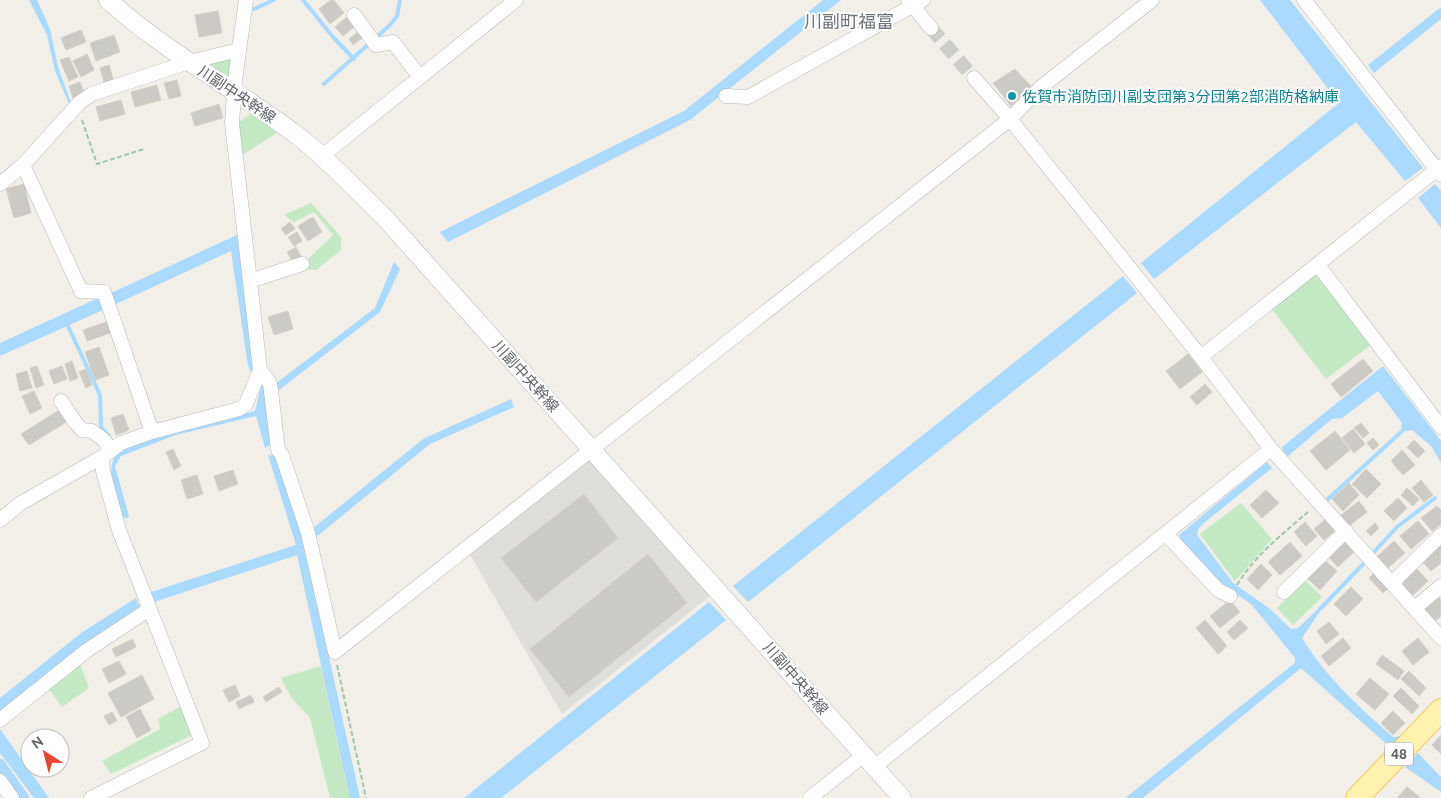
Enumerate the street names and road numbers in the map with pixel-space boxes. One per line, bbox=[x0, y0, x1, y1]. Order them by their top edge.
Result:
street label: 川副中央幹線 bbox=[195, 62, 279, 126]
street label: 川副中央幹線 bbox=[490, 337, 562, 415]
street label: 川副中央幹線 bbox=[760, 638, 832, 718]
road number: 48 bbox=[1385, 742, 1413, 766]

